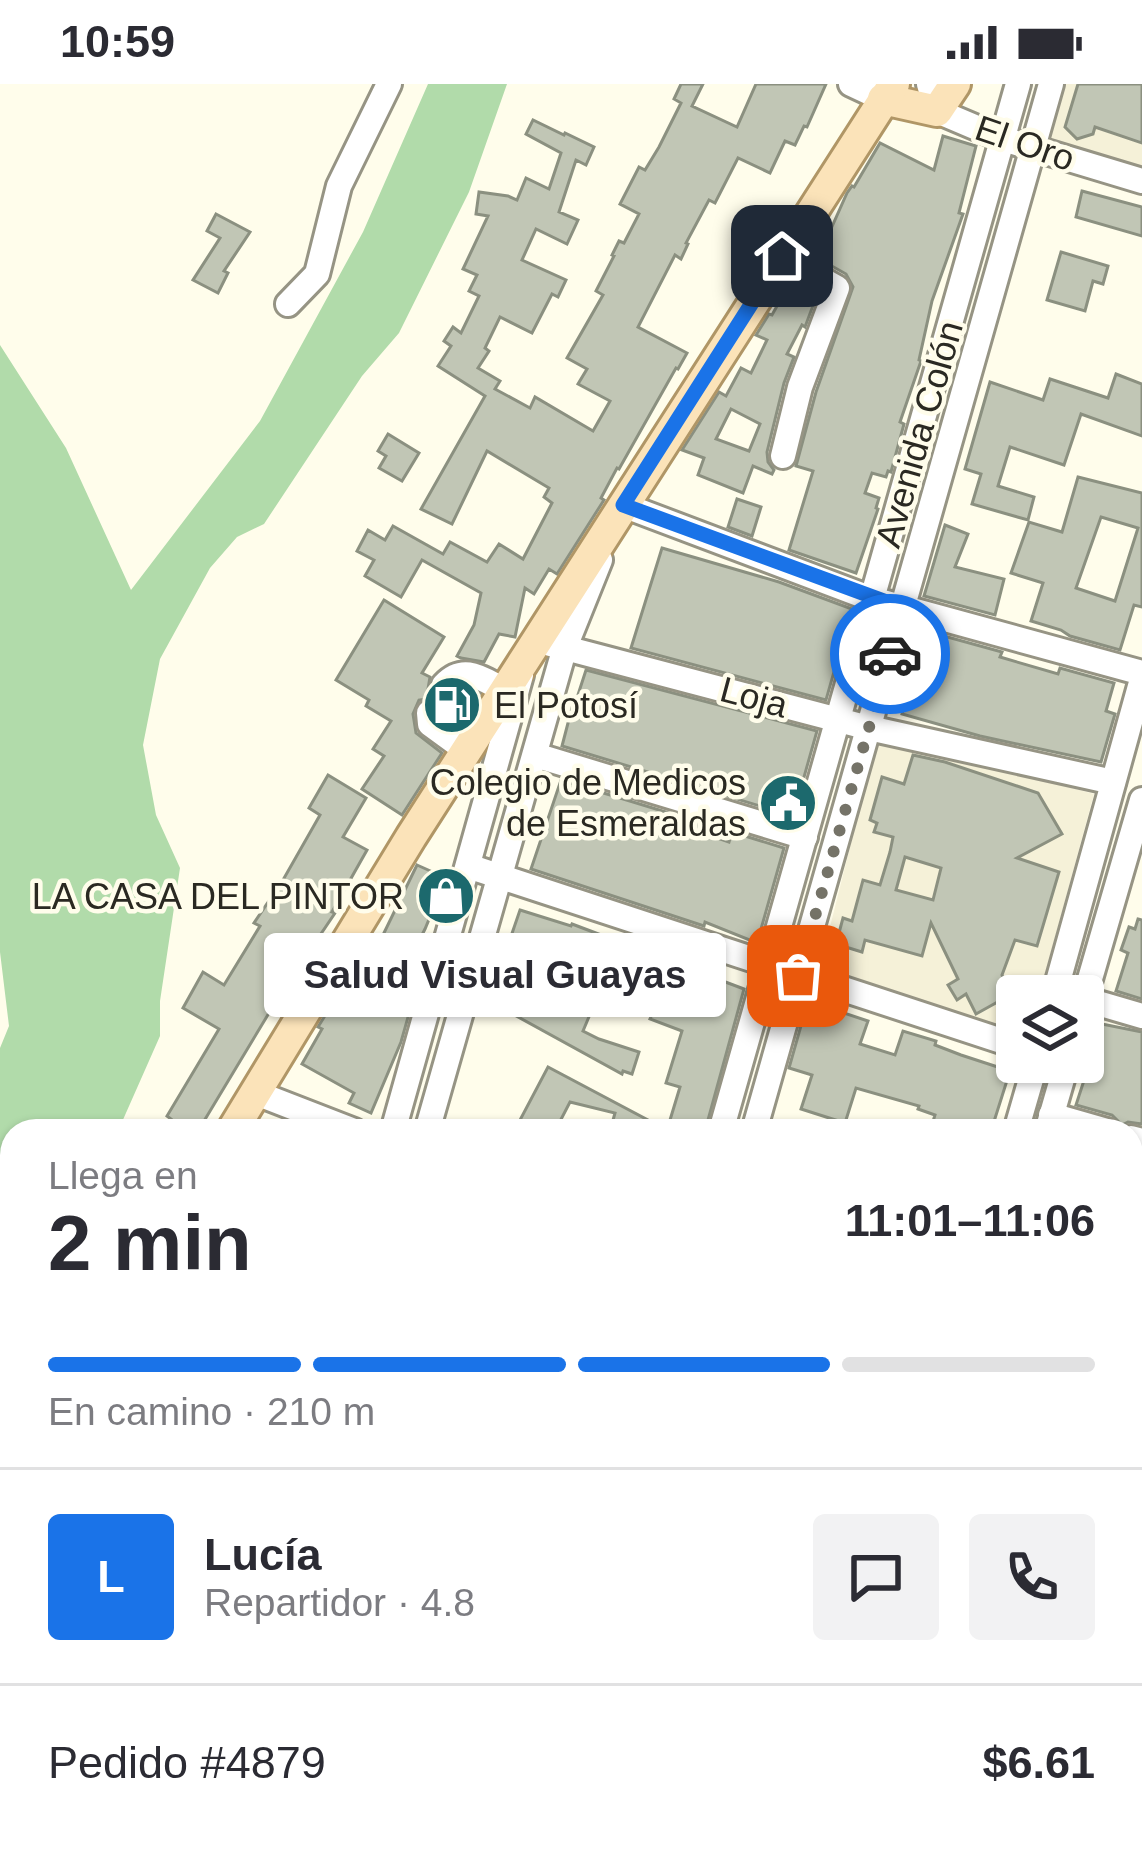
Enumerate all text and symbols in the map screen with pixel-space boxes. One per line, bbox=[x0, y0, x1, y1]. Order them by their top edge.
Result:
text: 10:59 bbox=[60, 16, 175, 67]
street label: El Oro bbox=[970, 107, 1080, 179]
pin bbox=[731, 205, 833, 307]
icon: home bbox=[749, 223, 815, 289]
street label: Avenida Colón bbox=[867, 316, 971, 552]
courier bbox=[830, 594, 950, 714]
icon: car bbox=[857, 621, 923, 687]
street label: Loja bbox=[716, 668, 793, 726]
fuel station icon: El Potosí bbox=[421, 674, 483, 736]
place label: El Potosí bbox=[494, 685, 638, 726]
place label: Colegio de Medicos de Esmeraldas bbox=[430, 762, 746, 844]
public building icon: Colegio de Medicos de Esmeraldas bbox=[757, 772, 819, 834]
shop icon: LA CASA DEL PINTOR bbox=[415, 865, 477, 927]
place label: LA CASA DEL PINTOR bbox=[32, 876, 404, 917]
pin bbox=[747, 925, 849, 1027]
callout: Salud Visual Guayas bbox=[264, 934, 726, 1018]
icon: bag bbox=[765, 943, 831, 1009]
text: Salud Visual Guayas bbox=[304, 953, 686, 996]
map controls bbox=[996, 975, 1104, 1083]
button: layers bbox=[996, 975, 1104, 1083]
text: Llega en bbox=[48, 1154, 198, 1197]
text: 11:01–11:06 bbox=[845, 1195, 1095, 1246]
text: 2 min bbox=[48, 1199, 252, 1287]
text: En camino · 210 m bbox=[48, 1390, 375, 1433]
button: chat bbox=[813, 1514, 939, 1640]
button: phone bbox=[969, 1514, 1095, 1640]
text: Lucía bbox=[204, 1529, 322, 1580]
text: L bbox=[97, 1551, 125, 1602]
text: Repartidor · 4.8 bbox=[204, 1581, 475, 1624]
text: Pedido #4879 bbox=[48, 1737, 326, 1788]
text: $6.61 bbox=[982, 1737, 1095, 1788]

